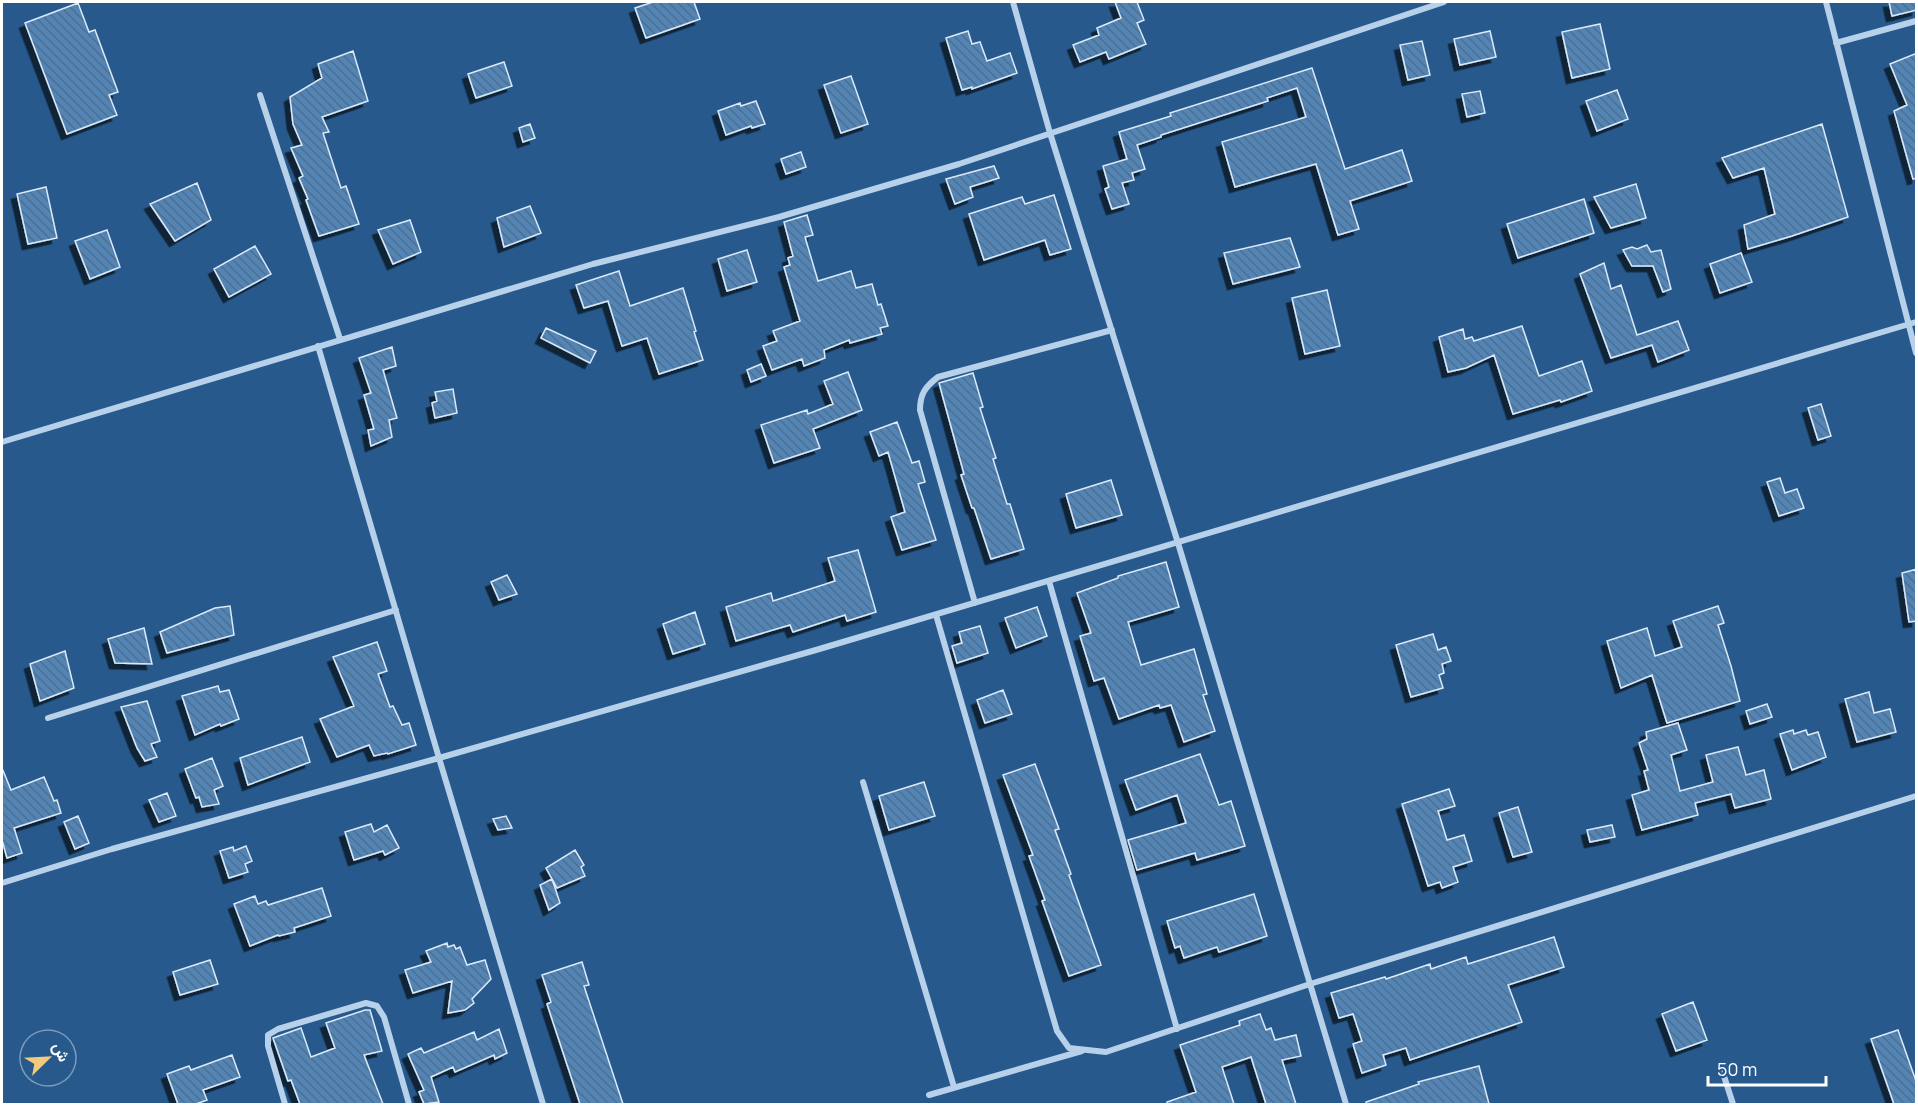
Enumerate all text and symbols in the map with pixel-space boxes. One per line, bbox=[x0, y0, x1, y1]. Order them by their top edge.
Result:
north arrow bbox=[18, 1028, 78, 1088]
text: ش bbox=[48, 1039, 76, 1065]
scale bar bbox=[1708, 1049, 1826, 1087]
text: 50 m bbox=[1717, 1057, 1757, 1081]

